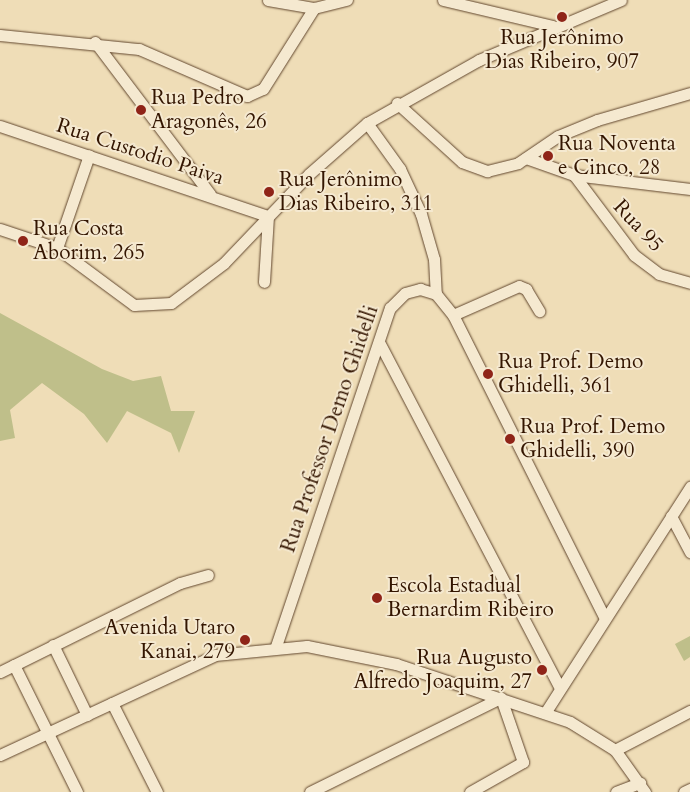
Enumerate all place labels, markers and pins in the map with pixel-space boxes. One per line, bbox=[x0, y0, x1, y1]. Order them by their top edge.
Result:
marker: Rua Jerônimo Dias Ribeiro, 907 bbox=[556, 11, 568, 23]
place label: Rua Jerônimo Dias Ribeiro, 907 bbox=[485, 25, 639, 75]
place label: Rua Pedro Aragonês, 26 bbox=[151, 85, 267, 135]
marker: Rua Pedro Aragonês, 26 bbox=[135, 104, 147, 116]
place label: Rua Noventa e Cinco, 28 bbox=[558, 131, 676, 181]
marker: Rua Noventa e Cinco, 28 bbox=[542, 150, 554, 162]
place label: Rua Jerônimo Dias Ribeiro, 311 bbox=[279, 167, 433, 217]
marker: Rua Jerônimo Dias Ribeiro, 311 bbox=[263, 186, 275, 198]
place label: Rua Costa Aborim, 265 bbox=[33, 216, 145, 266]
marker: Rua Costa Aborim, 265 bbox=[17, 235, 29, 247]
place label: Rua Prof. Demo Ghidelli, 361 bbox=[498, 349, 643, 399]
marker: Rua Prof. Demo Ghidelli, 361 bbox=[482, 368, 494, 380]
place label: Rua Prof. Demo Ghidelli, 390 bbox=[520, 414, 665, 464]
marker: Rua Prof. Demo Ghidelli, 390 bbox=[504, 433, 516, 445]
place label: Escola Estadual Bernardim Ribeiro bbox=[387, 573, 554, 623]
marker: Escola Estadual Bernardim Ribeiro bbox=[371, 592, 383, 604]
place label: Avenida Utaro Kanai, 279 bbox=[104, 615, 235, 665]
marker: Avenida Utaro Kanai, 279 bbox=[239, 634, 251, 646]
place label: Rua Augusto Alfredo Joaquim, 27 bbox=[354, 645, 532, 695]
marker: Rua Augusto Alfredo Joaquim, 27 bbox=[536, 664, 548, 676]

